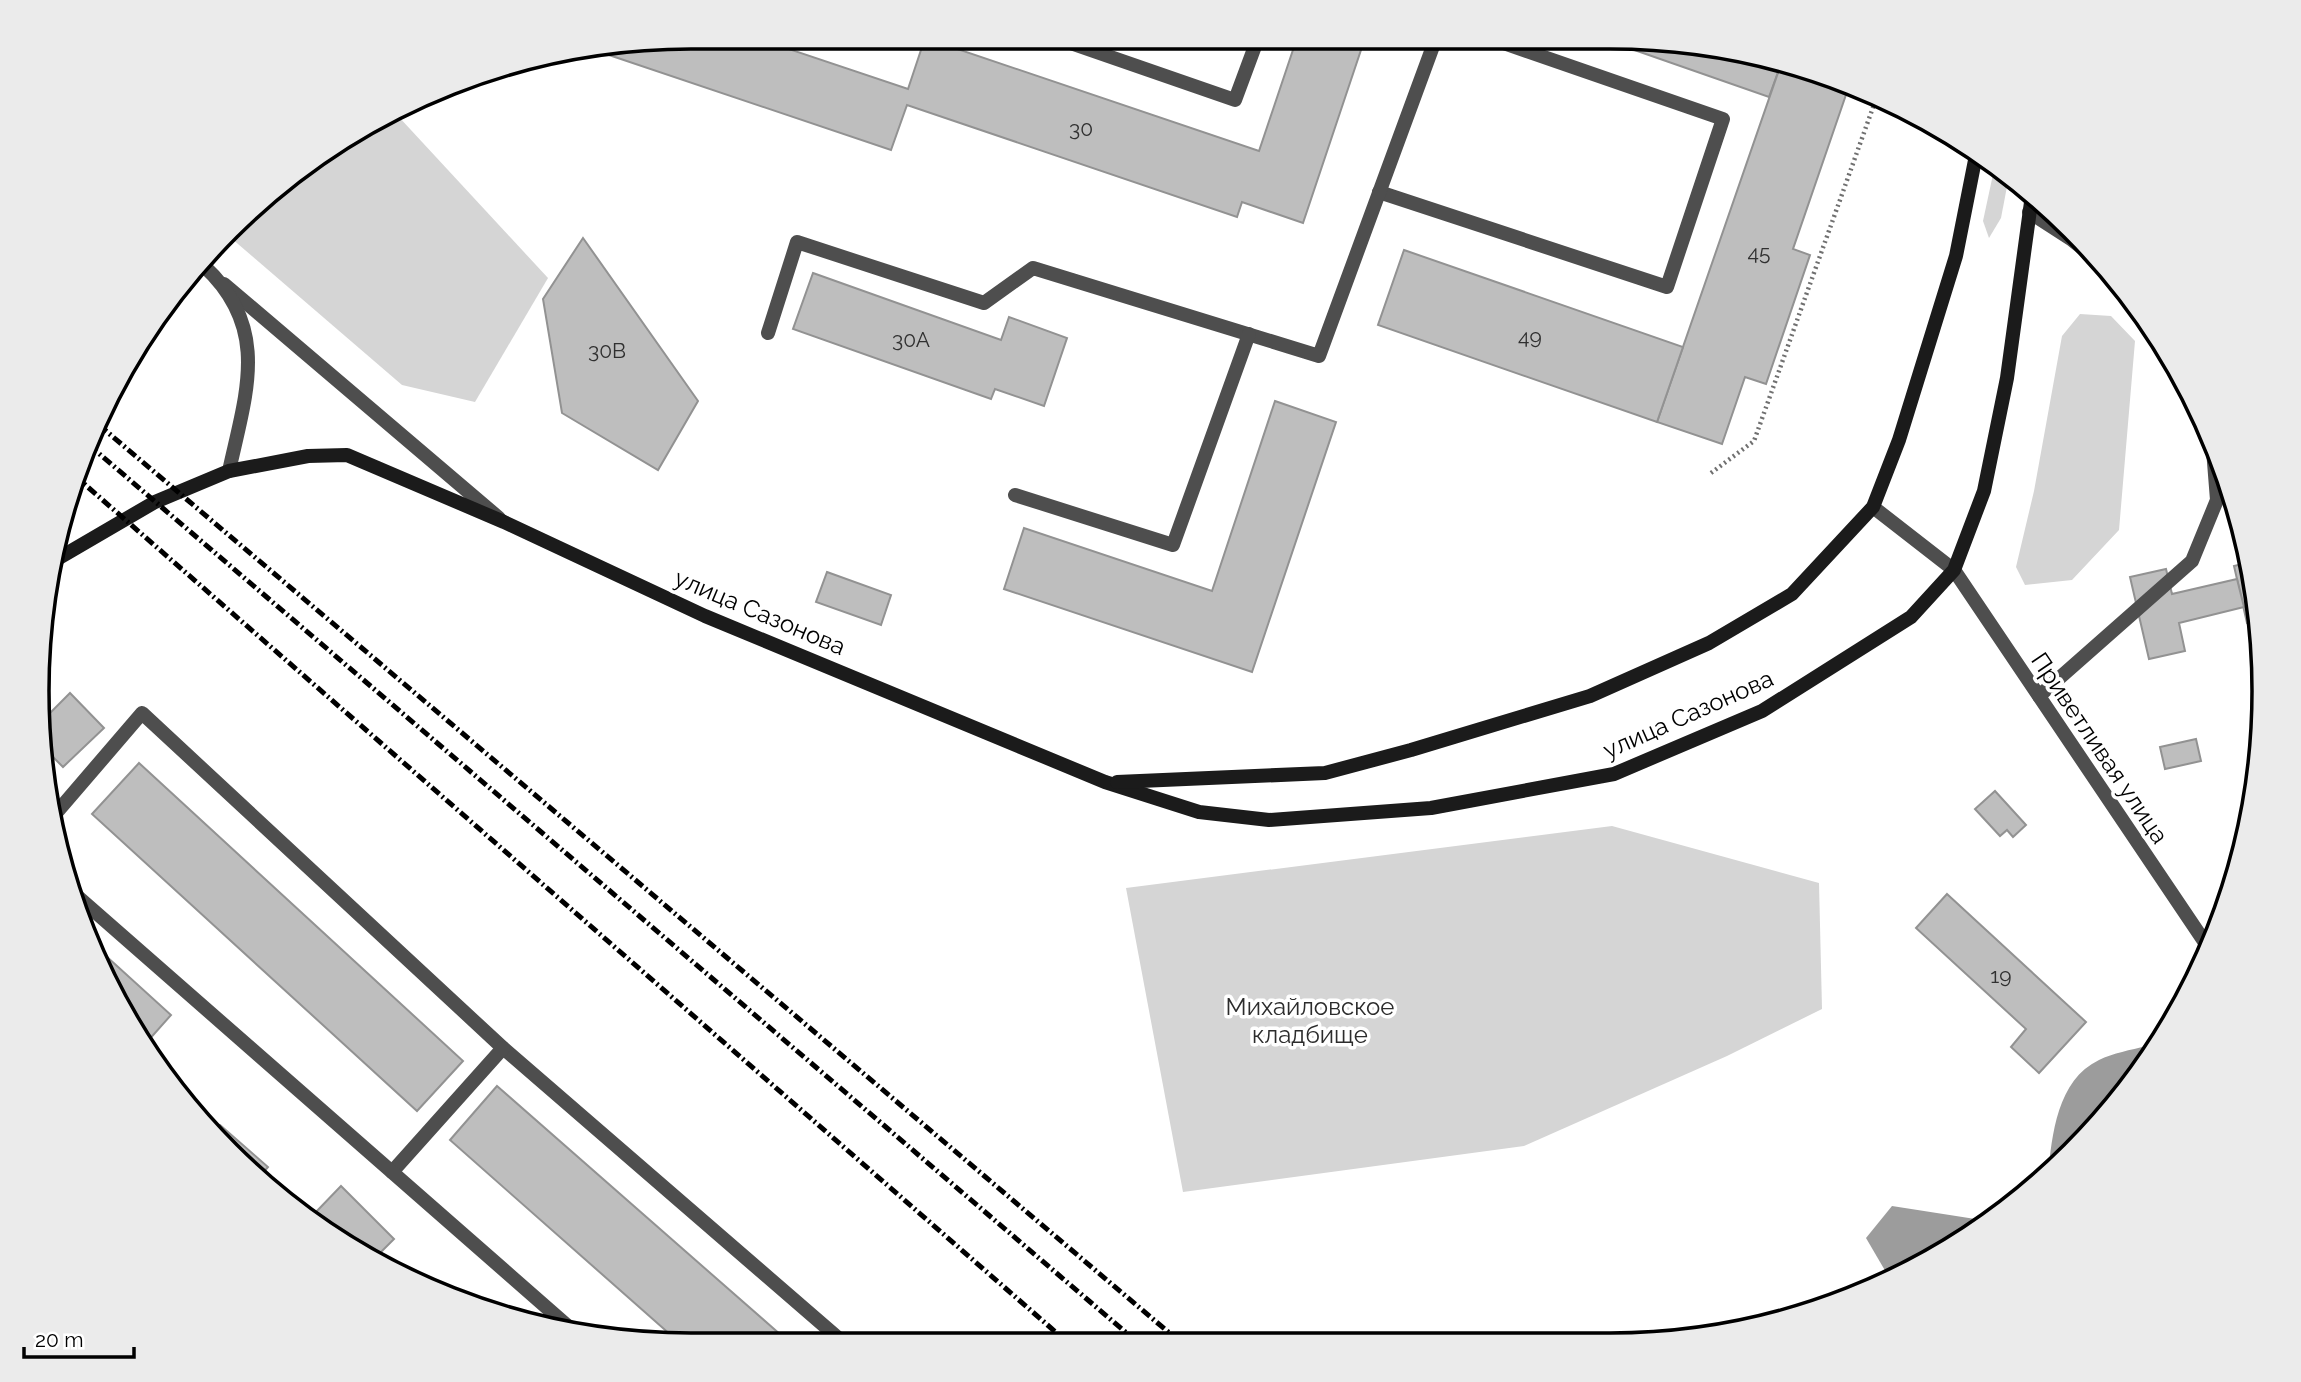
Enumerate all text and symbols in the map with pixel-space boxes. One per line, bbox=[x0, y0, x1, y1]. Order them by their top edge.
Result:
house number: 30 bbox=[1069, 116, 1093, 141]
house number: 45 bbox=[1748, 240, 1770, 265]
house number: 49 bbox=[1518, 324, 1542, 349]
house number: 30А bbox=[892, 327, 930, 352]
house number: 30В bbox=[588, 338, 626, 363]
street label: улица Сазонова bbox=[670, 563, 850, 661]
street label: Приветливая улица bbox=[2025, 647, 2175, 849]
street label: улица Сазонова bbox=[1598, 664, 1778, 764]
house number: 19 bbox=[1990, 963, 2012, 988]
park label: Михайловское кладбище bbox=[1226, 992, 1394, 1049]
scale bar bbox=[24, 1316, 135, 1360]
text: 20 m bbox=[35, 1327, 83, 1352]

